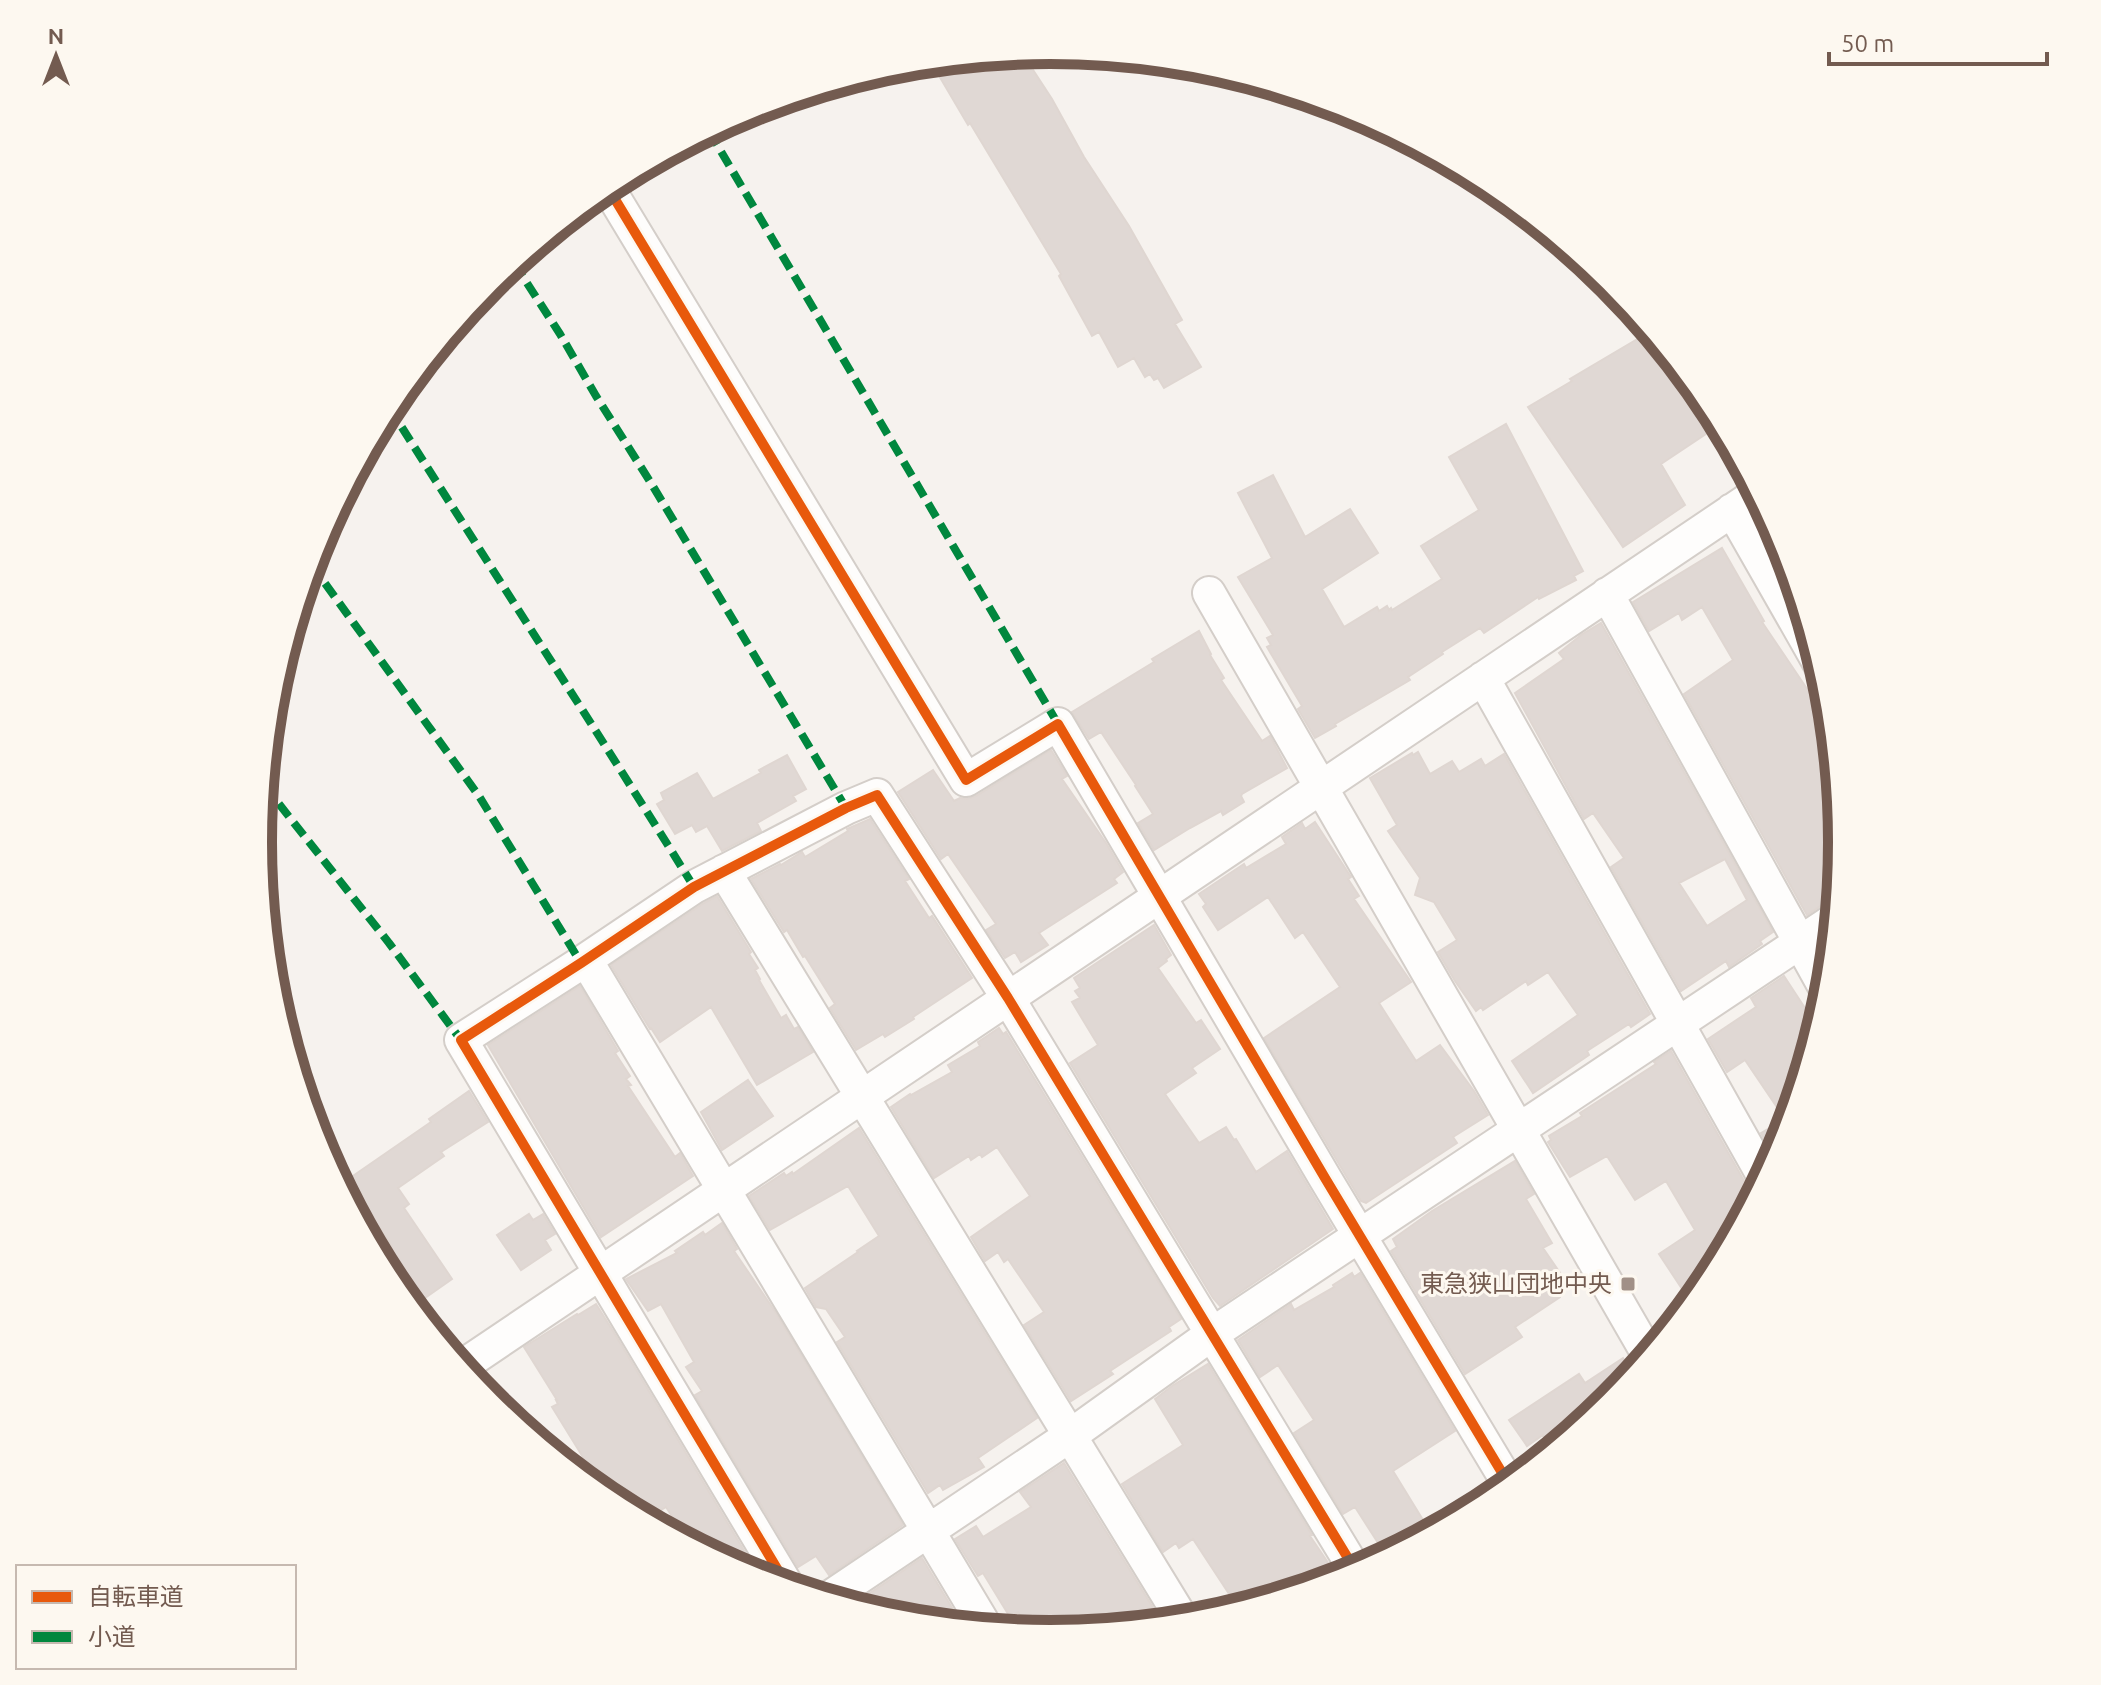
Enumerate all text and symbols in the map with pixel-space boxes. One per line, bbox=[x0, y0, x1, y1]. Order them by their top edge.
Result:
north arrow bbox=[16, 16, 96, 96]
scale bar bbox=[1829, 16, 2047, 66]
text: N bbox=[48, 23, 64, 48]
text: 50 m bbox=[1841, 30, 1894, 57]
place label: 東急狭山団地中央 bbox=[1420, 1270, 1612, 1297]
marker: 東急狭山団地中央 bbox=[1619, 1275, 1637, 1293]
legend bbox=[16, 1565, 296, 1669]
text: 自転車道 bbox=[88, 1583, 184, 1610]
text: 小道 bbox=[88, 1623, 136, 1650]

